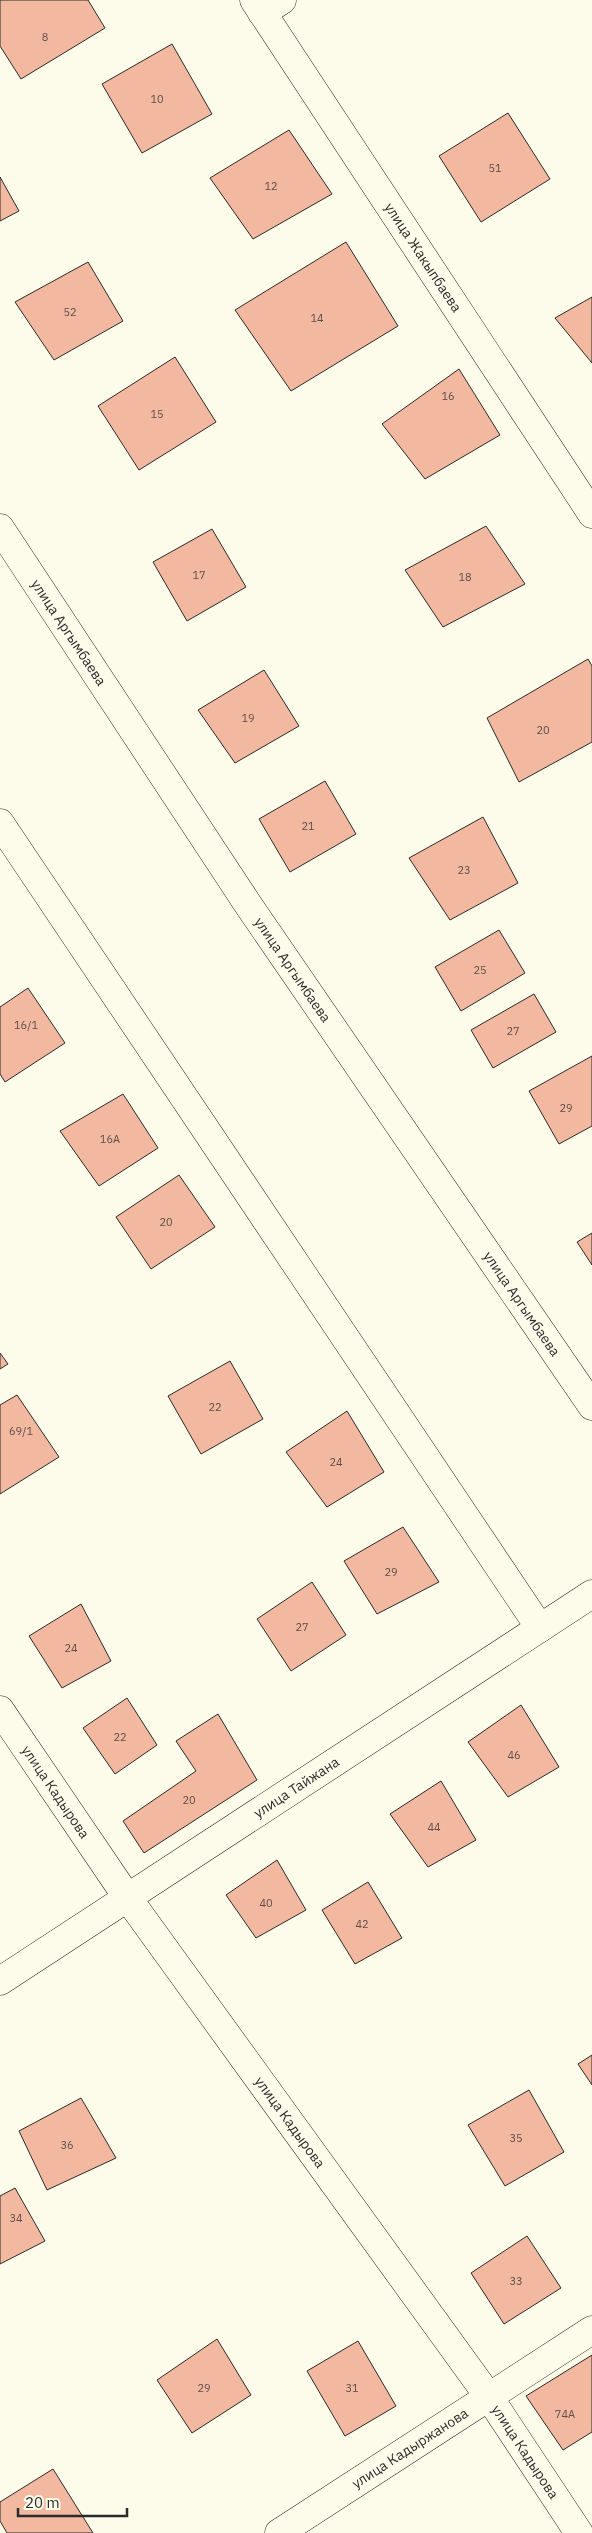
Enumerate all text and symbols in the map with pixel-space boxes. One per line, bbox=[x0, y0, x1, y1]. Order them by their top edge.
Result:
house number: 8 bbox=[42, 30, 48, 44]
house number: 10 bbox=[150, 92, 164, 106]
house number: 51 bbox=[488, 161, 502, 175]
house number: 12 bbox=[264, 179, 278, 193]
street label: улица Жакыпбаева bbox=[381, 199, 466, 316]
house number: 52 bbox=[63, 305, 77, 319]
house number: 14 bbox=[310, 311, 324, 325]
house number: 16 bbox=[441, 389, 455, 403]
house number: 15 bbox=[150, 407, 164, 421]
house number: 17 bbox=[192, 568, 206, 582]
house number: 18 bbox=[458, 570, 472, 584]
street label: улица Аргымбаева bbox=[27, 576, 111, 689]
house number: 19 bbox=[241, 711, 255, 725]
house number: 20 bbox=[536, 723, 550, 737]
house number: 21 bbox=[301, 819, 315, 833]
house number: 23 bbox=[457, 863, 471, 877]
street label: улица Аргымбаева bbox=[250, 914, 335, 1026]
house number: 25 bbox=[473, 963, 487, 977]
house number: 16/1 bbox=[14, 1018, 38, 1032]
house number: 27 bbox=[506, 1024, 520, 1038]
house number: 29 bbox=[559, 1101, 573, 1115]
house number: 16А bbox=[100, 1132, 120, 1146]
house number: 20 bbox=[159, 1215, 173, 1229]
street label: улица Аргымбаева bbox=[480, 1248, 565, 1360]
house number: 22 bbox=[208, 1400, 222, 1414]
house number: 69/1 bbox=[9, 1424, 33, 1438]
house number: 24 bbox=[329, 1455, 343, 1469]
house number: 29 bbox=[384, 1565, 398, 1579]
house number: 27 bbox=[295, 1620, 309, 1634]
house number: 24 bbox=[64, 1641, 78, 1655]
house number: 22 bbox=[113, 1730, 127, 1744]
street label: улица Кадырова bbox=[18, 1742, 94, 1842]
house number: 46 bbox=[507, 1748, 521, 1762]
street label: улица Тайжана bbox=[250, 1752, 343, 1822]
house number: 20 bbox=[182, 1793, 196, 1807]
house number: 44 bbox=[427, 1820, 441, 1834]
house number: 40 bbox=[259, 1896, 273, 1910]
house number: 42 bbox=[355, 1917, 369, 1931]
street label: улица Кадырова bbox=[251, 2073, 330, 2172]
house number: 35 bbox=[509, 2131, 523, 2145]
house number: 36 bbox=[60, 2138, 74, 2152]
house number: 34 bbox=[9, 2211, 23, 2225]
house number: 33 bbox=[509, 2274, 523, 2288]
house number: 29 bbox=[197, 2381, 211, 2395]
house number: 31 bbox=[345, 2381, 359, 2395]
street label: улица Кадырова bbox=[488, 2401, 563, 2503]
street label: улица Кадыржанова bbox=[348, 2404, 472, 2492]
house number: 74А bbox=[555, 2407, 575, 2421]
scale bar bbox=[18, 2486, 126, 2518]
text: 20 m bbox=[25, 2493, 60, 2512]

